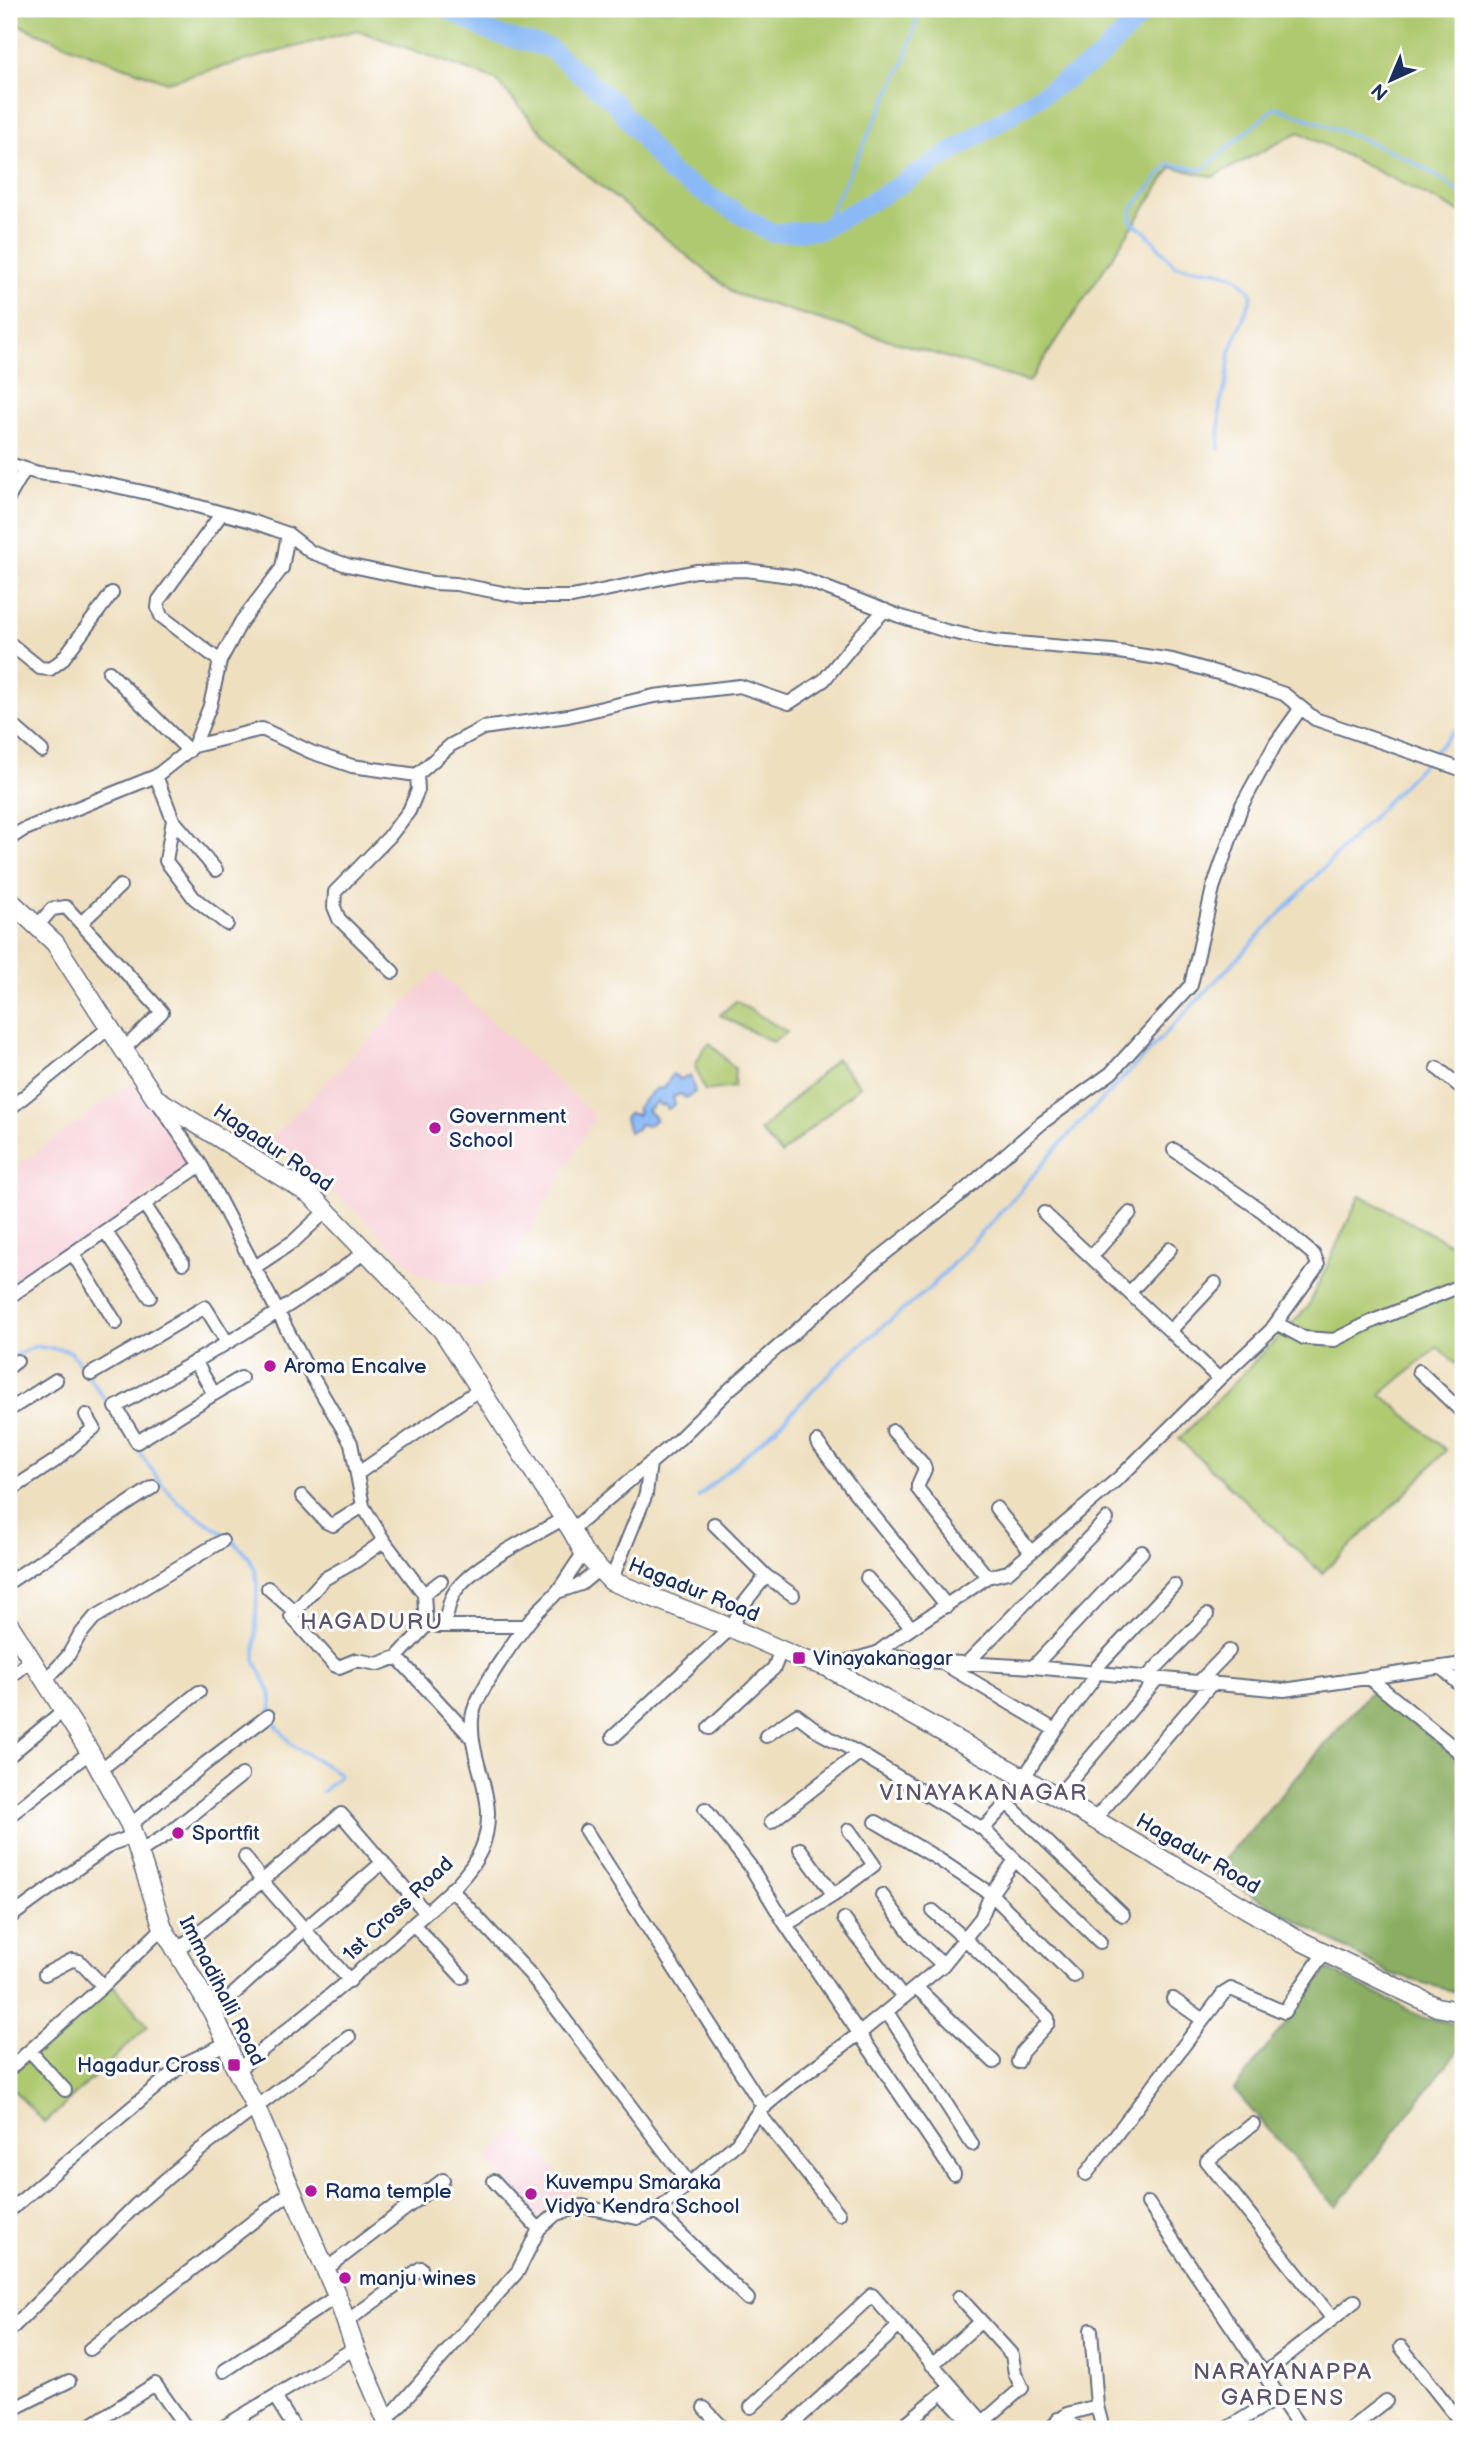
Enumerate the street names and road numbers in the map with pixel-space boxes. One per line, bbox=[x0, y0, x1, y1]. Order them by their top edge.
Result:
street label: Hagadur Road bbox=[208, 1099, 338, 1197]
street label: Hagadur Road bbox=[625, 1552, 763, 1628]
street label: Hagadur Road bbox=[1132, 1808, 1264, 1900]
street label: 1st Cross Road bbox=[338, 1851, 458, 1967]
street label: Immadihalli Road bbox=[174, 1912, 270, 2070]

